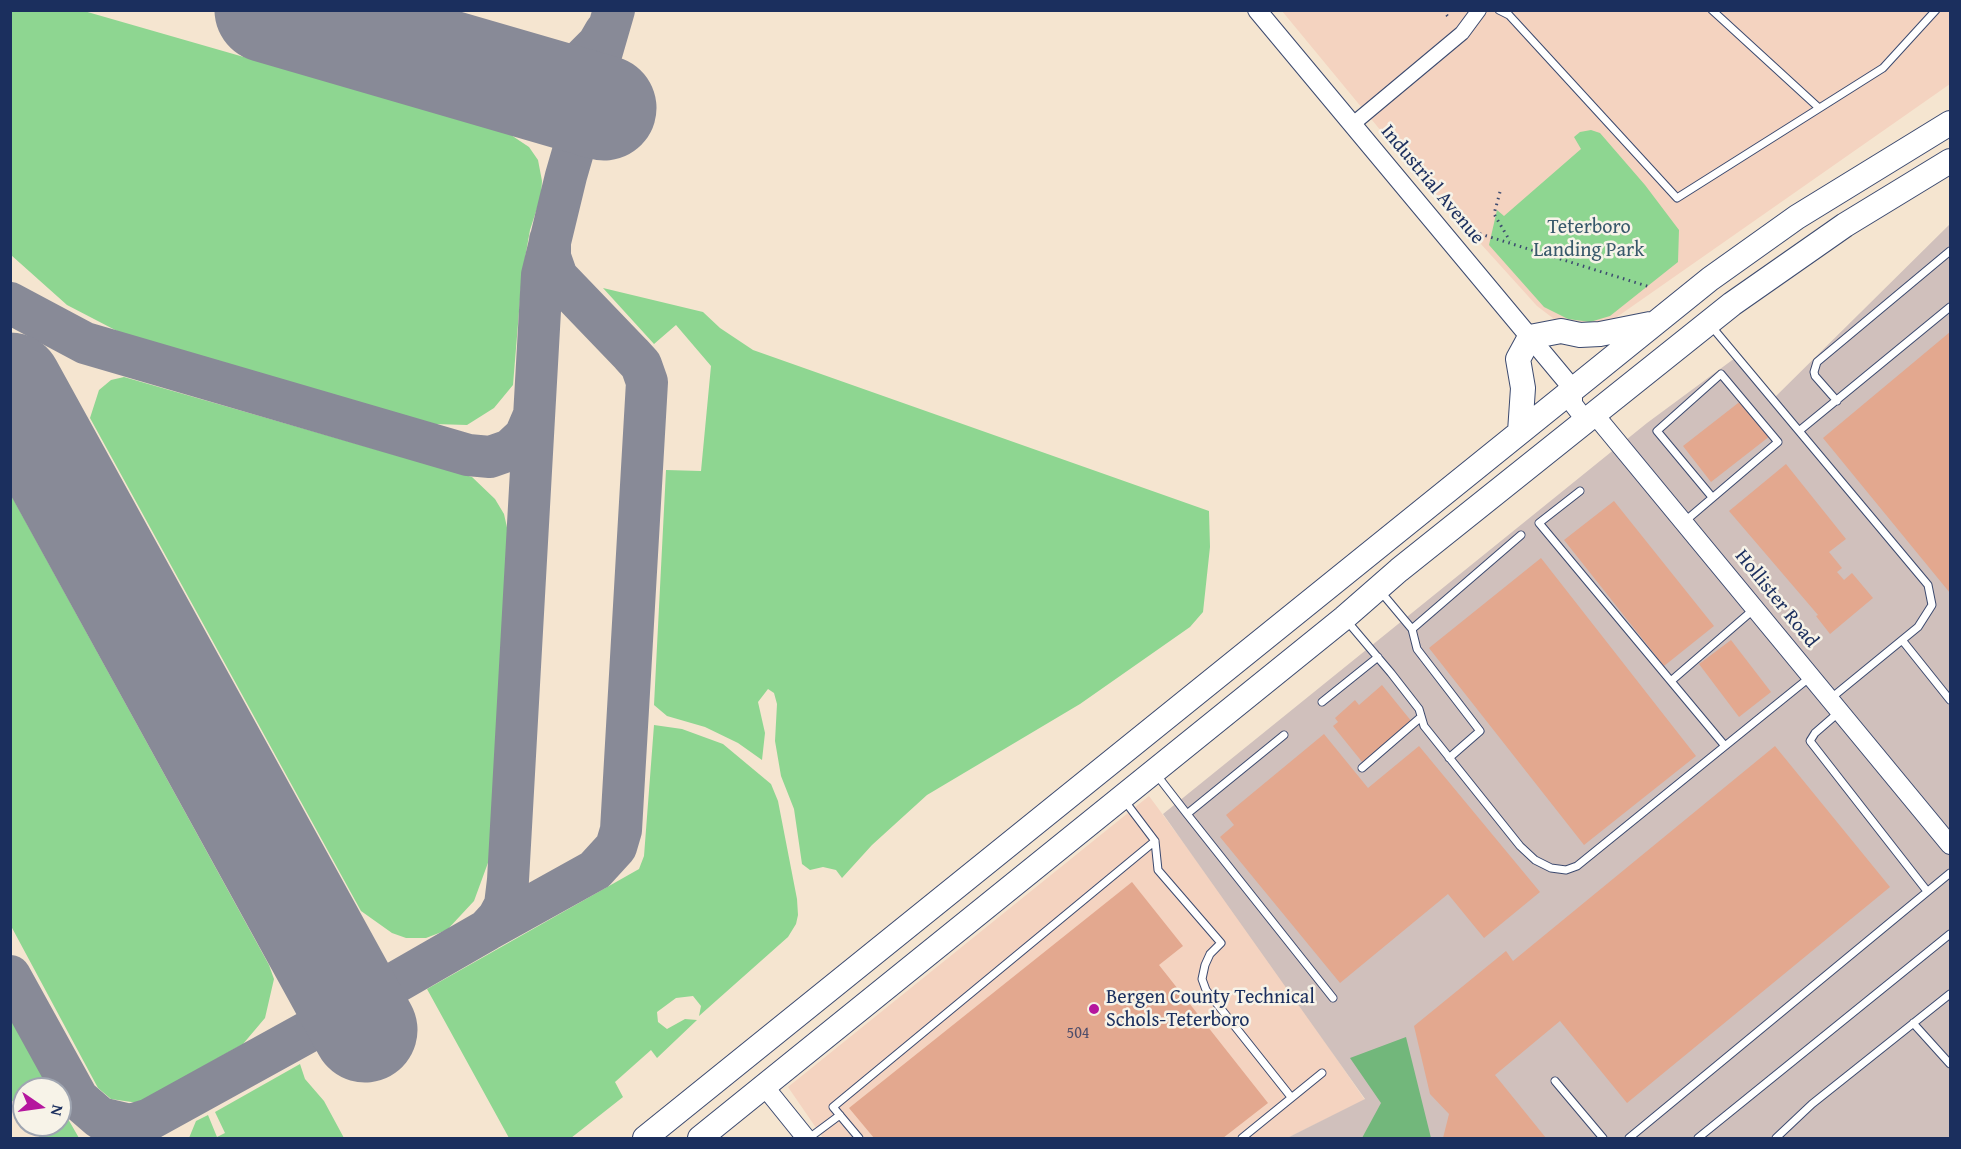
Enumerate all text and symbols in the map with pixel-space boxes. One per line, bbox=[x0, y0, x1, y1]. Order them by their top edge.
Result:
street label: Industrial Avenue bbox=[1375, 120, 1489, 250]
park label: Teterboro Landing Park bbox=[1534, 216, 1644, 263]
street label: Hollister Road bbox=[1729, 545, 1823, 653]
place label: Bergen County Technical Schols-Teterboro bbox=[1106, 986, 1315, 1033]
marker: Bergen County Technical Schols-Teterboro bbox=[1087, 1002, 1101, 1016]
house number: 504 bbox=[1066, 1024, 1090, 1044]
north arrow bbox=[12, 1077, 72, 1137]
text: N bbox=[45, 1103, 70, 1119]

